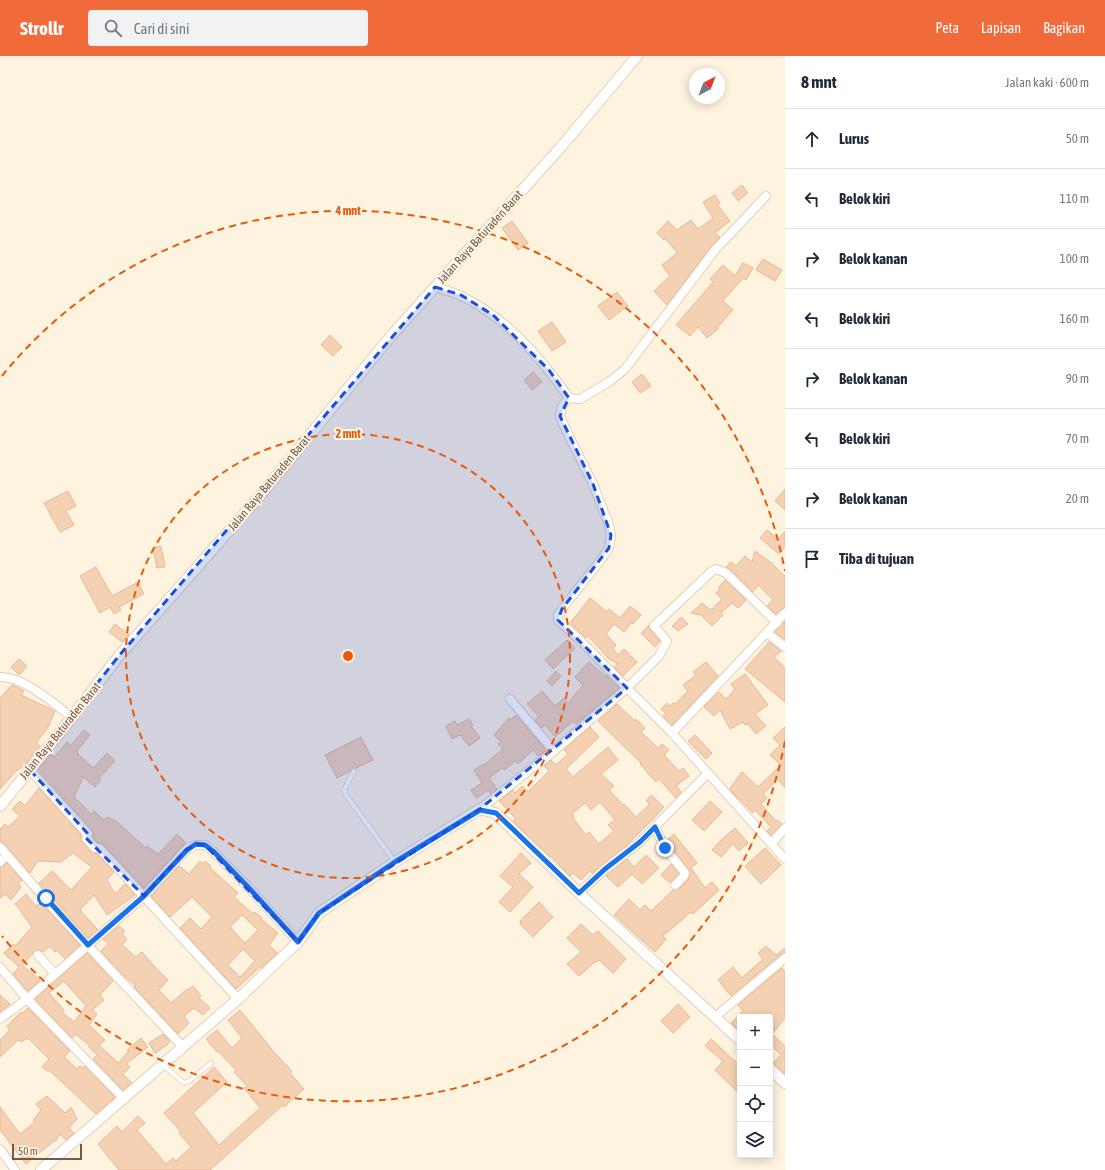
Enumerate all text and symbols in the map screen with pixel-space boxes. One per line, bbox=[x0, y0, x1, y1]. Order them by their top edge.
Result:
search box bbox=[88, 10, 368, 46]
text: Strollr bbox=[20, 17, 64, 39]
icon: search bbox=[102, 17, 124, 39]
text: Cari di sini bbox=[134, 20, 189, 37]
text: Peta bbox=[935, 20, 959, 36]
text: Lapisan bbox=[981, 20, 1021, 36]
text: Bagikan bbox=[1043, 20, 1085, 36]
north arrow bbox=[689, 68, 725, 104]
text: 8 mnt bbox=[801, 72, 837, 92]
text: Jalan kaki · 600 m bbox=[1005, 75, 1089, 90]
icon: ahead bbox=[801, 128, 823, 150]
text: Lurus bbox=[839, 130, 869, 147]
text: 50 m bbox=[1066, 131, 1089, 146]
street label: Jalan Raya Baturaden Barat bbox=[434, 187, 526, 287]
icon: left bbox=[801, 188, 823, 210]
text: Belok kiri bbox=[839, 190, 890, 207]
text: 110 m bbox=[1060, 191, 1089, 206]
text: 4 mnt bbox=[334, 204, 361, 218]
icon: right bbox=[801, 248, 823, 270]
text: Belok kanan bbox=[839, 250, 908, 267]
text: 100 m bbox=[1060, 251, 1089, 266]
icon: left bbox=[801, 308, 823, 330]
text: Belok kiri bbox=[839, 310, 890, 327]
text: 160 m bbox=[1060, 311, 1089, 326]
icon: right bbox=[801, 368, 823, 390]
text: Belok kanan bbox=[839, 370, 908, 387]
text: 90 m bbox=[1066, 371, 1089, 386]
text: 2 mnt bbox=[335, 427, 361, 441]
icon: left bbox=[801, 428, 823, 450]
text: Belok kiri bbox=[839, 430, 890, 447]
text: 70 m bbox=[1066, 431, 1089, 446]
street label: Jalan Raya Baturaden Barat bbox=[225, 432, 314, 534]
icon: right bbox=[801, 488, 823, 510]
text: Belok kanan bbox=[839, 490, 908, 507]
text: 20 m bbox=[1066, 491, 1089, 506]
icon: arrive bbox=[801, 548, 823, 570]
text: Tiba di tujuan bbox=[839, 550, 914, 567]
centre of rings bbox=[341, 649, 355, 663]
street label: Jalan Raya Baturaden Barat bbox=[17, 679, 104, 782]
route end bbox=[656, 839, 674, 857]
route start bbox=[37, 889, 55, 907]
map controls bbox=[737, 1014, 773, 1158]
button: + bbox=[737, 1014, 773, 1050]
button: − bbox=[737, 1050, 773, 1086]
button: locate bbox=[737, 1086, 773, 1122]
button: layers bbox=[737, 1122, 773, 1158]
scale bar bbox=[12, 1142, 82, 1161]
text: 50 m bbox=[18, 1145, 38, 1157]

